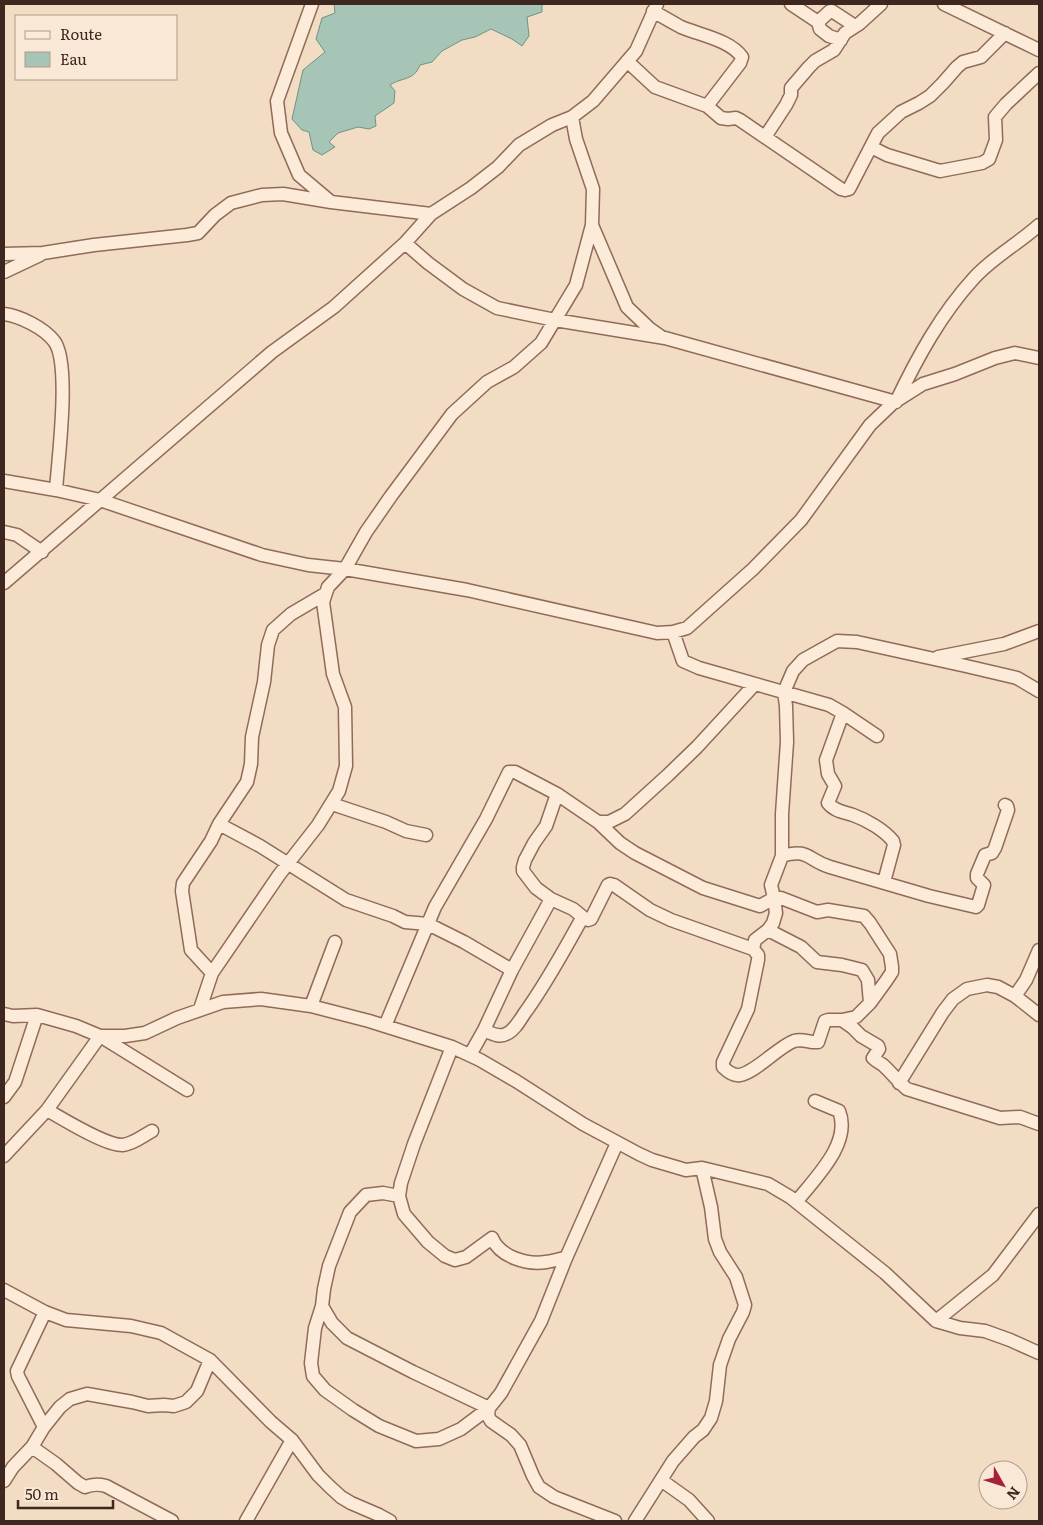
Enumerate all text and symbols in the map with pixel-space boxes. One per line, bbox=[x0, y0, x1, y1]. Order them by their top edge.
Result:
legend bbox=[15, 15, 178, 80]
text: Route bbox=[60, 22, 102, 45]
text: Eau bbox=[60, 47, 87, 70]
north arrow bbox=[978, 1460, 1028, 1510]
scale bar bbox=[18, 1478, 112, 1510]
text: 50 m bbox=[25, 1482, 59, 1505]
text: N bbox=[1002, 1483, 1025, 1505]

